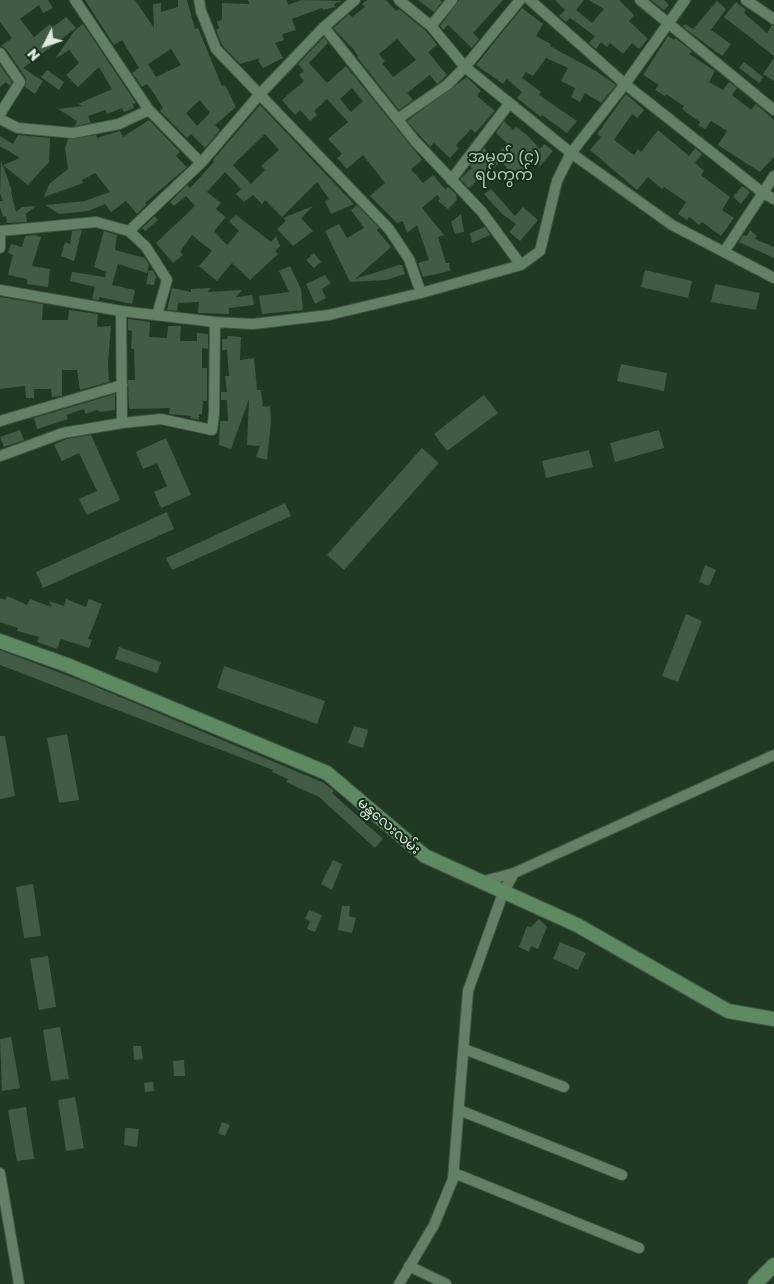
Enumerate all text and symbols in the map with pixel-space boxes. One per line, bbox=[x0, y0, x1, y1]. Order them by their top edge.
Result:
north arrow bbox=[20, 20, 70, 70]
text: N bbox=[23, 46, 43, 65]
district label: အမှတ် (၄) ရပ်ကွက် bbox=[468, 147, 540, 185]
street label: မန္တလေးလမ်း bbox=[354, 794, 424, 858]

